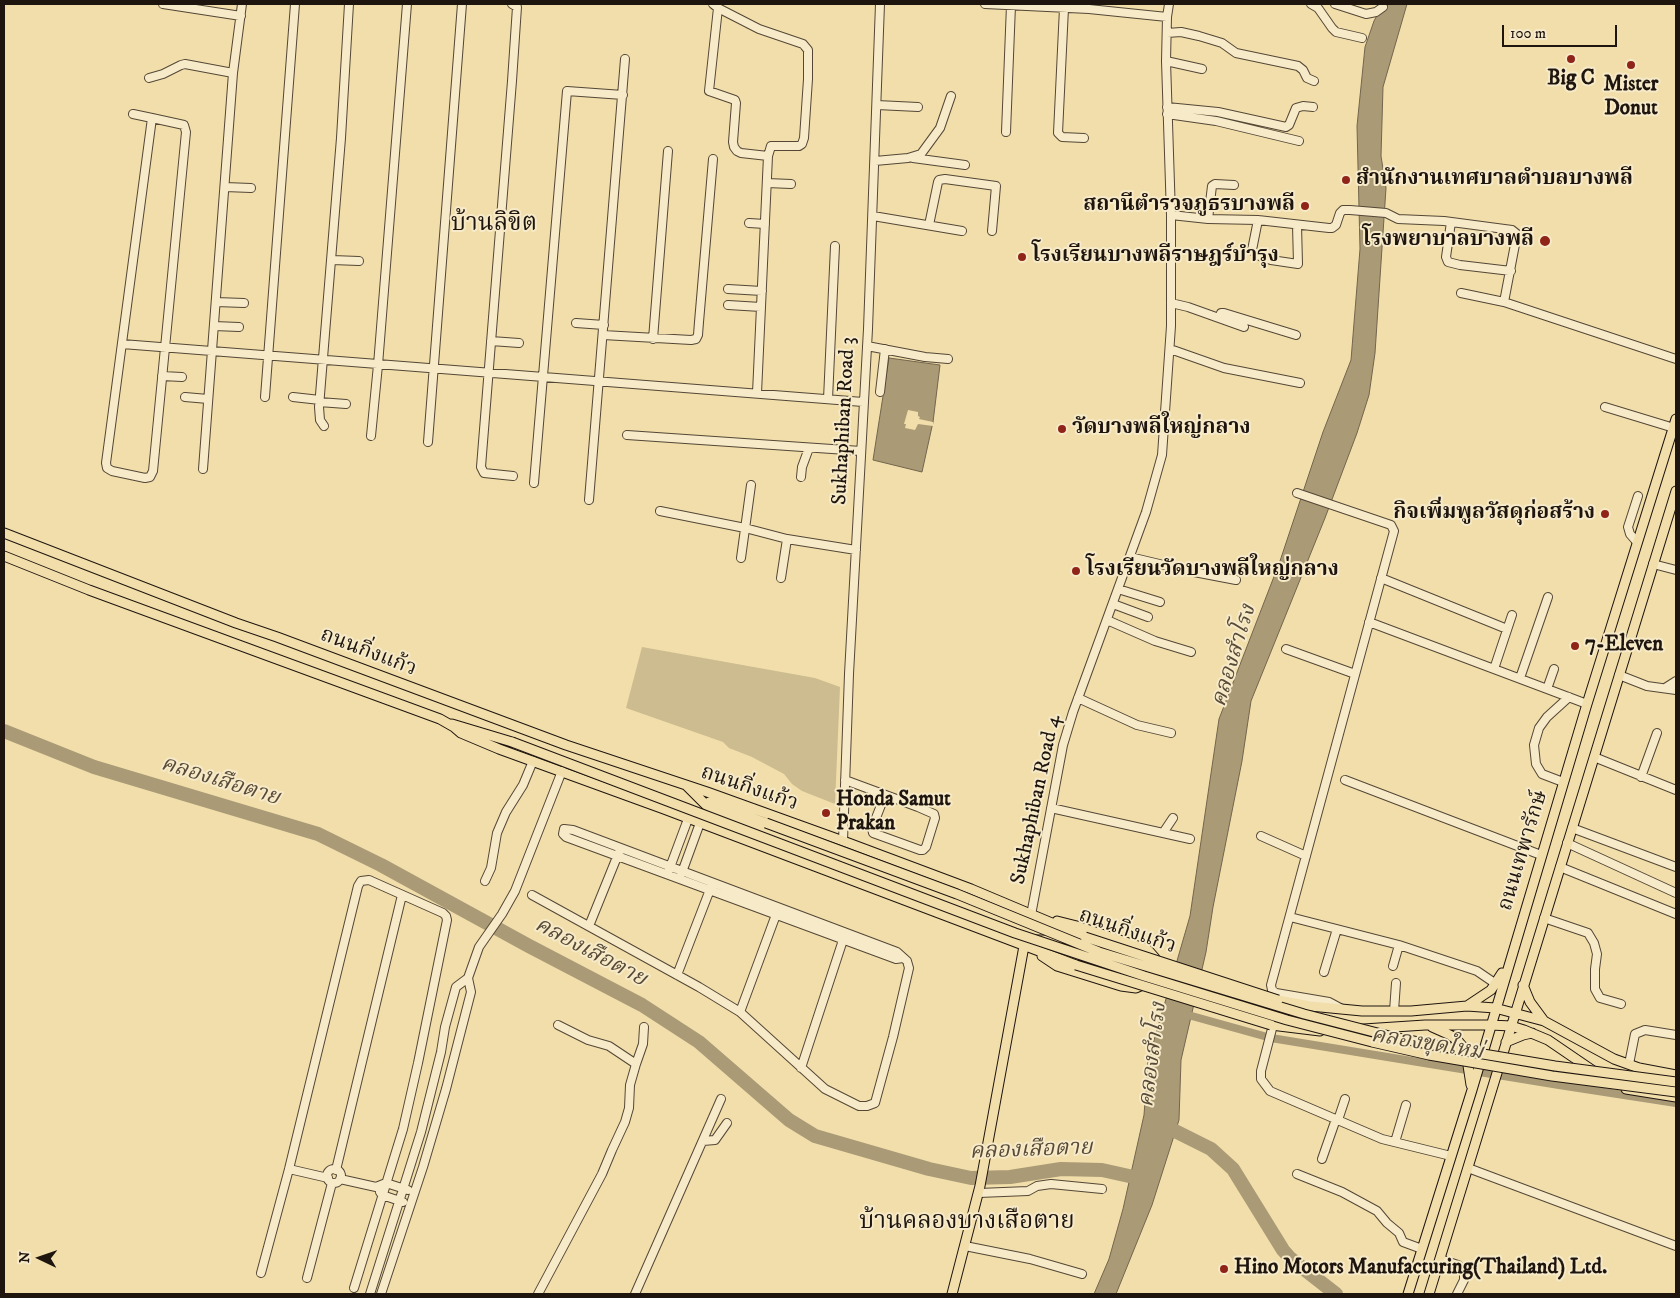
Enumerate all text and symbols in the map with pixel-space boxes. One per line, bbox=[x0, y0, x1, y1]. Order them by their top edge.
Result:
scale bar bbox=[1505, 15, 1620, 47]
text: 100 m bbox=[1510, 24, 1546, 43]
marker: Big C bbox=[1565, 53, 1577, 65]
marker: Mister Donut bbox=[1625, 59, 1637, 71]
place label: Big C bbox=[1547, 67, 1595, 93]
place label: Mister Donut bbox=[1604, 73, 1658, 123]
place label: สำนักงานเทศบาลตำบลบางพลี bbox=[1356, 167, 1633, 193]
marker: สำนักงานเทศบาลตำบลบางพลี bbox=[1340, 174, 1352, 186]
place label: สถานีตำรวจภูธรบางพลี bbox=[1083, 193, 1295, 219]
marker: สถานีตำรวจภูธรบางพลี bbox=[1299, 200, 1311, 212]
district label: บ้านลิขิต bbox=[451, 211, 537, 239]
place label: โรงพยาบาลบางพลี bbox=[1362, 228, 1534, 254]
marker: โรงพยาบาลบางพลี bbox=[1538, 234, 1552, 248]
place label: โรงเรียนบางพลีราษฎร์บำรุง bbox=[1032, 244, 1279, 270]
marker: โรงเรียนบางพลีราษฎร์บำรุง bbox=[1016, 251, 1028, 263]
street label: Sukhaphiban Road 3 bbox=[828, 336, 862, 506]
place label: วัดบางพลีใหญ่กลาง bbox=[1072, 416, 1250, 442]
marker: วัดบางพลีใหญ่กลาง bbox=[1056, 423, 1068, 435]
place label: กิจเพิ่มพูลวัสดุก่อสร้าง bbox=[1393, 501, 1595, 527]
marker: กิจเพิ่มพูลวัสดุก่อสร้าง bbox=[1599, 508, 1611, 520]
place label: โรงเรียนวัดบางพลีใหญ่กลาง bbox=[1086, 558, 1339, 584]
marker: โรงเรียนวัดบางพลีใหญ่กลาง bbox=[1070, 565, 1082, 577]
water label: คลองสำโรง bbox=[1207, 602, 1263, 710]
street label: ถนนกิ่งแก้ว bbox=[316, 623, 420, 683]
place label: 7-Eleven bbox=[1585, 633, 1663, 659]
marker: 7-Eleven bbox=[1569, 640, 1581, 652]
street label: Sukhaphiban Road 4 bbox=[1007, 713, 1067, 887]
water label: คลองเสือตาย bbox=[157, 751, 283, 813]
street label: ถนนกิ่งแก้ว bbox=[697, 761, 801, 817]
place label: Honda Samut Prakan bbox=[836, 788, 951, 838]
street label: ถนนเทพารักษ์ bbox=[1494, 788, 1554, 914]
marker: Honda Samut Prakan bbox=[820, 807, 832, 819]
street label: ถนนกิ่งแก้ว bbox=[1075, 904, 1179, 960]
water label: คลองเสือตาย bbox=[530, 913, 650, 993]
water label: คลองสำโรง bbox=[1134, 1001, 1174, 1109]
water label: คลองขุดใหม่ bbox=[1369, 1023, 1485, 1067]
water label: คลองเสือตาย bbox=[969, 1136, 1093, 1166]
district label: บ้านคลองบางเสือตาย bbox=[859, 1209, 1075, 1237]
north arrow bbox=[15, 1233, 65, 1283]
text: N bbox=[16, 1251, 34, 1263]
place label: Hino Motors Manufacturing(Thailand) Ltd. bbox=[1234, 1256, 1607, 1282]
marker: Hino Motors Manufacturing(Thailand) Ltd. bbox=[1218, 1263, 1230, 1275]

